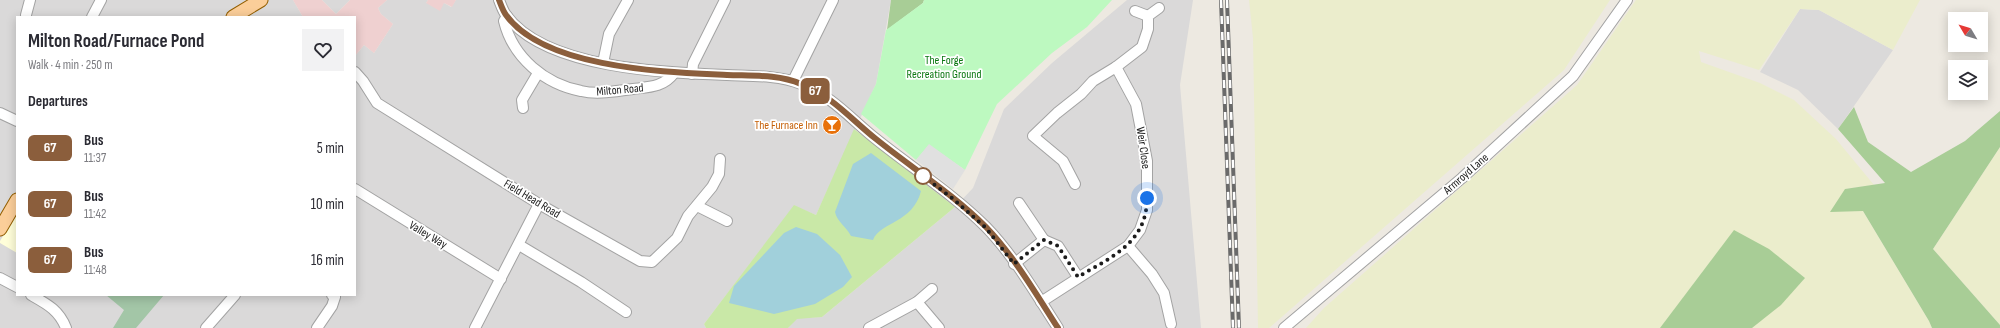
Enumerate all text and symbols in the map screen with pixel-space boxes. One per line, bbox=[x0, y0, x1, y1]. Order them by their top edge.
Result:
north arrow bbox=[1948, 12, 1988, 52]
map controls bbox=[1948, 12, 1988, 100]
button: heart bbox=[302, 29, 344, 71]
text: Milton Road/Furnace Pond bbox=[28, 30, 204, 53]
park label: The Forge Recreation Ground bbox=[907, 53, 981, 82]
text: Walk · 4 min · 250 m bbox=[28, 57, 113, 73]
button: layers bbox=[1948, 60, 1988, 100]
line badge: 67 bbox=[797, 78, 833, 104]
street label: Milton Road bbox=[596, 80, 644, 100]
text: 67 bbox=[809, 82, 821, 99]
text: Departures bbox=[28, 92, 88, 111]
bar icon: The Furnace Inn bbox=[821, 114, 843, 136]
place label: The Furnace Inn bbox=[754, 118, 818, 133]
street label: Weir Close bbox=[1133, 126, 1153, 170]
text: Bus bbox=[84, 131, 103, 150]
text: 67 bbox=[44, 139, 56, 156]
text: 5 min bbox=[317, 139, 344, 158]
text: 11:37 bbox=[84, 150, 106, 166]
street label: Armroyd Lane bbox=[1440, 150, 1492, 198]
unlabelled marker bbox=[914, 167, 932, 185]
street label: Field Head Road bbox=[501, 176, 563, 222]
text: Bus bbox=[84, 187, 103, 206]
your location bbox=[1137, 188, 1157, 208]
text: 67 bbox=[44, 195, 56, 212]
text: 10 min bbox=[311, 195, 344, 214]
text: 11:42 bbox=[84, 206, 106, 222]
street label: Valley Way bbox=[406, 218, 450, 252]
text: Bus bbox=[84, 243, 103, 262]
text: 67 bbox=[44, 251, 56, 268]
text: 16 min bbox=[311, 251, 344, 270]
text: 11:48 bbox=[84, 262, 107, 278]

